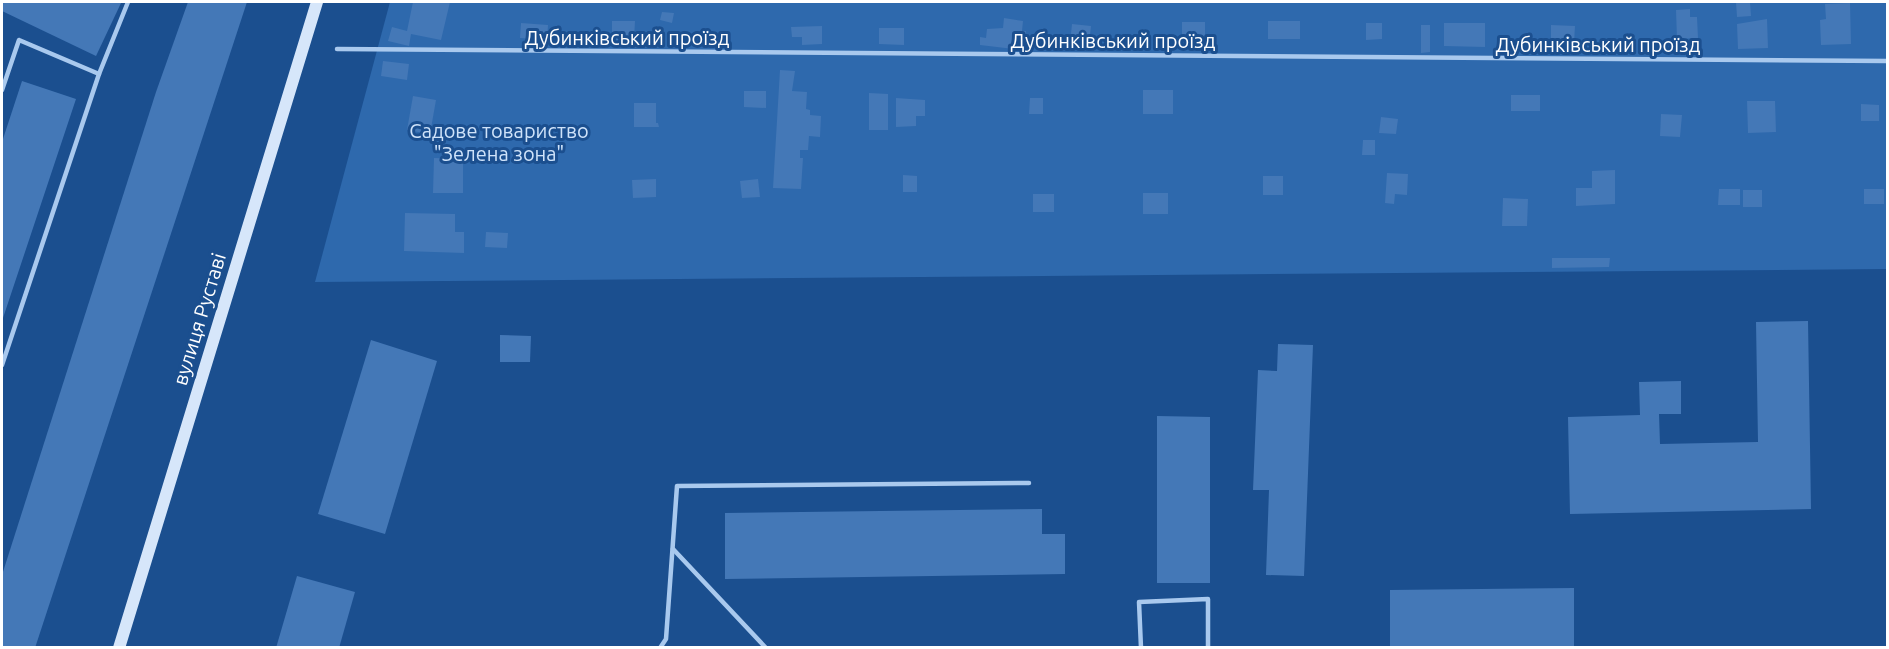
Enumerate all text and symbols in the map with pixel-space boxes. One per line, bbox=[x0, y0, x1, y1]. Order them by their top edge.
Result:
street label: Дубинківський проїзд bbox=[525, 26, 730, 49]
street label: Дубинківський проїзд bbox=[1011, 29, 1216, 52]
street label: Дубинківський проїзд bbox=[1496, 33, 1701, 56]
park label: Садове товариство "Зелена зона" bbox=[409, 119, 589, 165]
street label: вулиця Руставі bbox=[168, 250, 230, 388]

